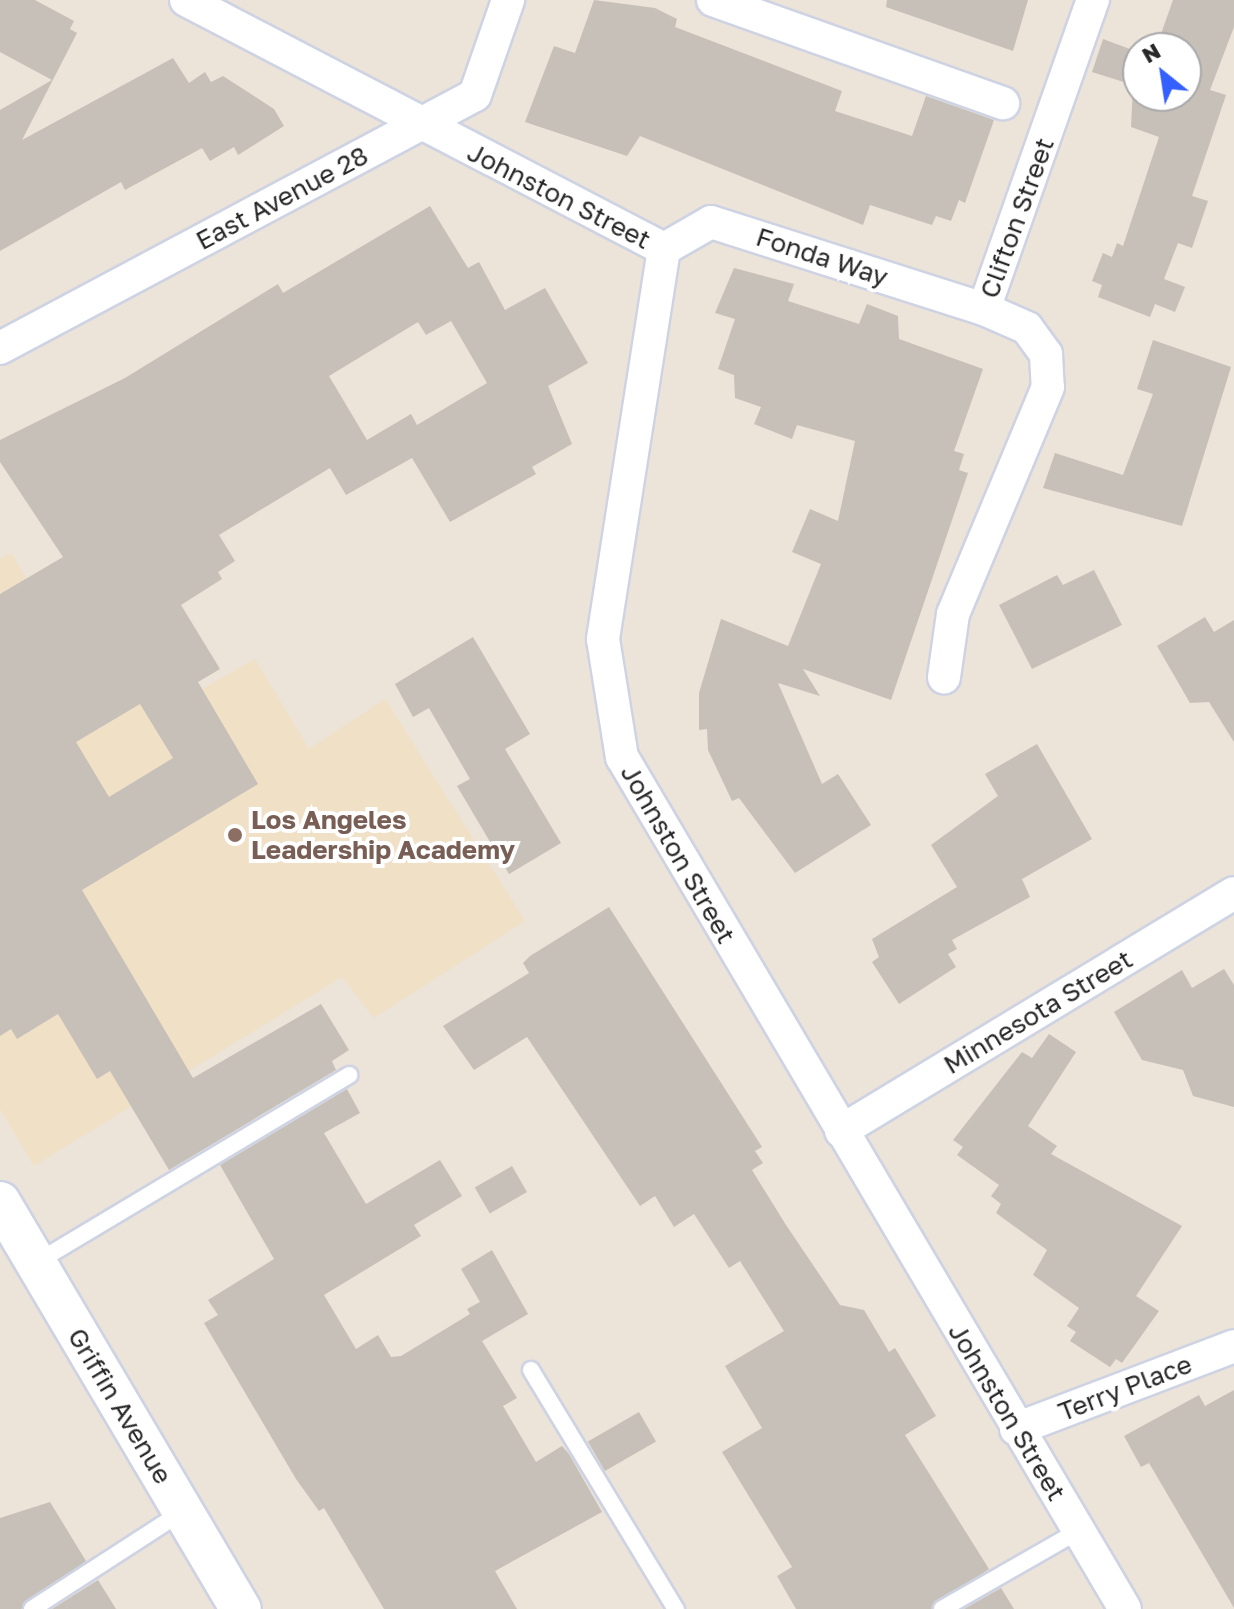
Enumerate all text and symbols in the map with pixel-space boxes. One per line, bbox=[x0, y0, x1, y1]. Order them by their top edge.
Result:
north arrow bbox=[1122, 32, 1202, 112]
text: N bbox=[1137, 37, 1165, 68]
street label: Clifton Street bbox=[974, 134, 1060, 302]
street label: Johnston Street bbox=[462, 136, 656, 256]
street label: East Avenue 28 bbox=[191, 140, 373, 256]
street label: Fonda Way bbox=[752, 221, 892, 293]
street label: Johnston Street bbox=[614, 759, 742, 949]
place label: Los Angeles Leadership Academy bbox=[251, 804, 515, 866]
marker: Los Angeles Leadership Academy bbox=[226, 826, 244, 844]
street label: Minnesota Street bbox=[938, 943, 1138, 1081]
street label: Johnston Street bbox=[942, 1318, 1072, 1506]
street label: Griffin Avenue bbox=[61, 1323, 179, 1489]
street label: Terry Place bbox=[1054, 1348, 1196, 1428]

